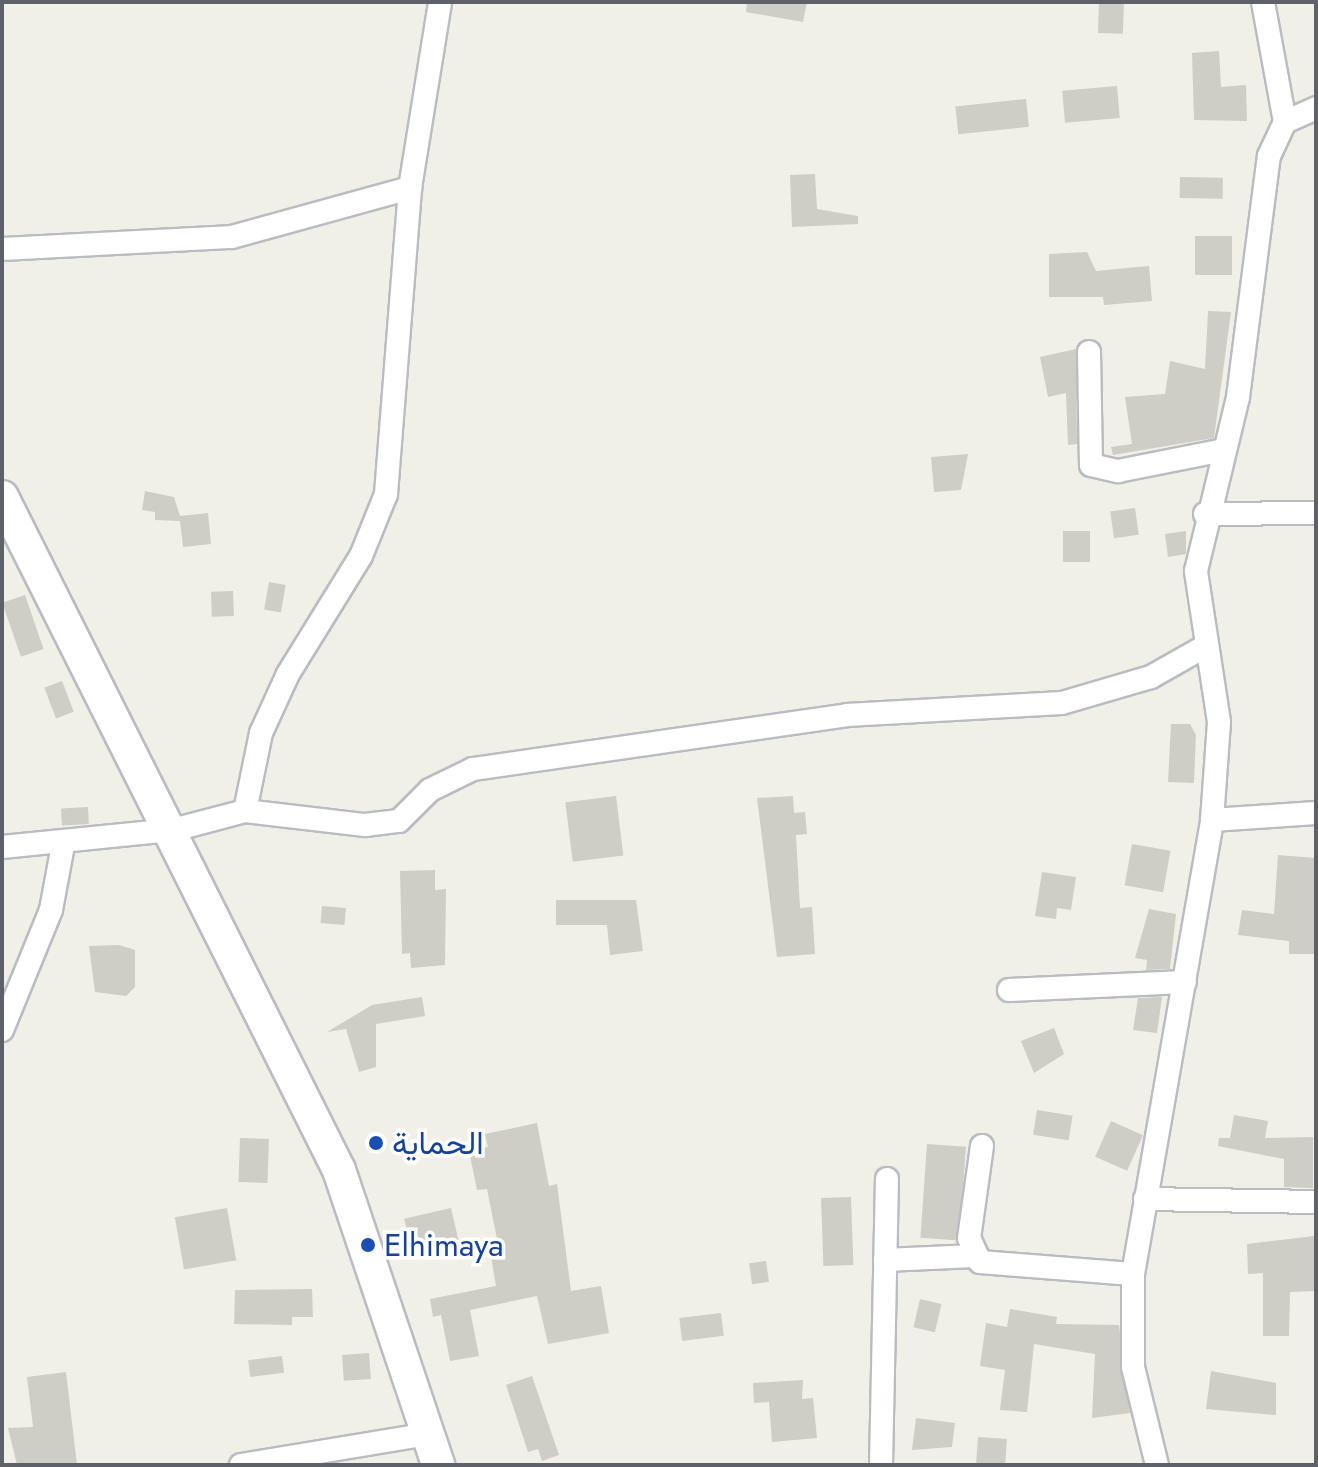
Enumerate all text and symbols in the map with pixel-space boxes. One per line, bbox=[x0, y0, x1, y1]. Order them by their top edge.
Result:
place label: الحماية bbox=[392, 1124, 484, 1162]
marker: الحماية bbox=[367, 1134, 385, 1152]
place label: Elhimaya bbox=[384, 1226, 504, 1264]
marker: Elhimaya bbox=[359, 1236, 377, 1254]

